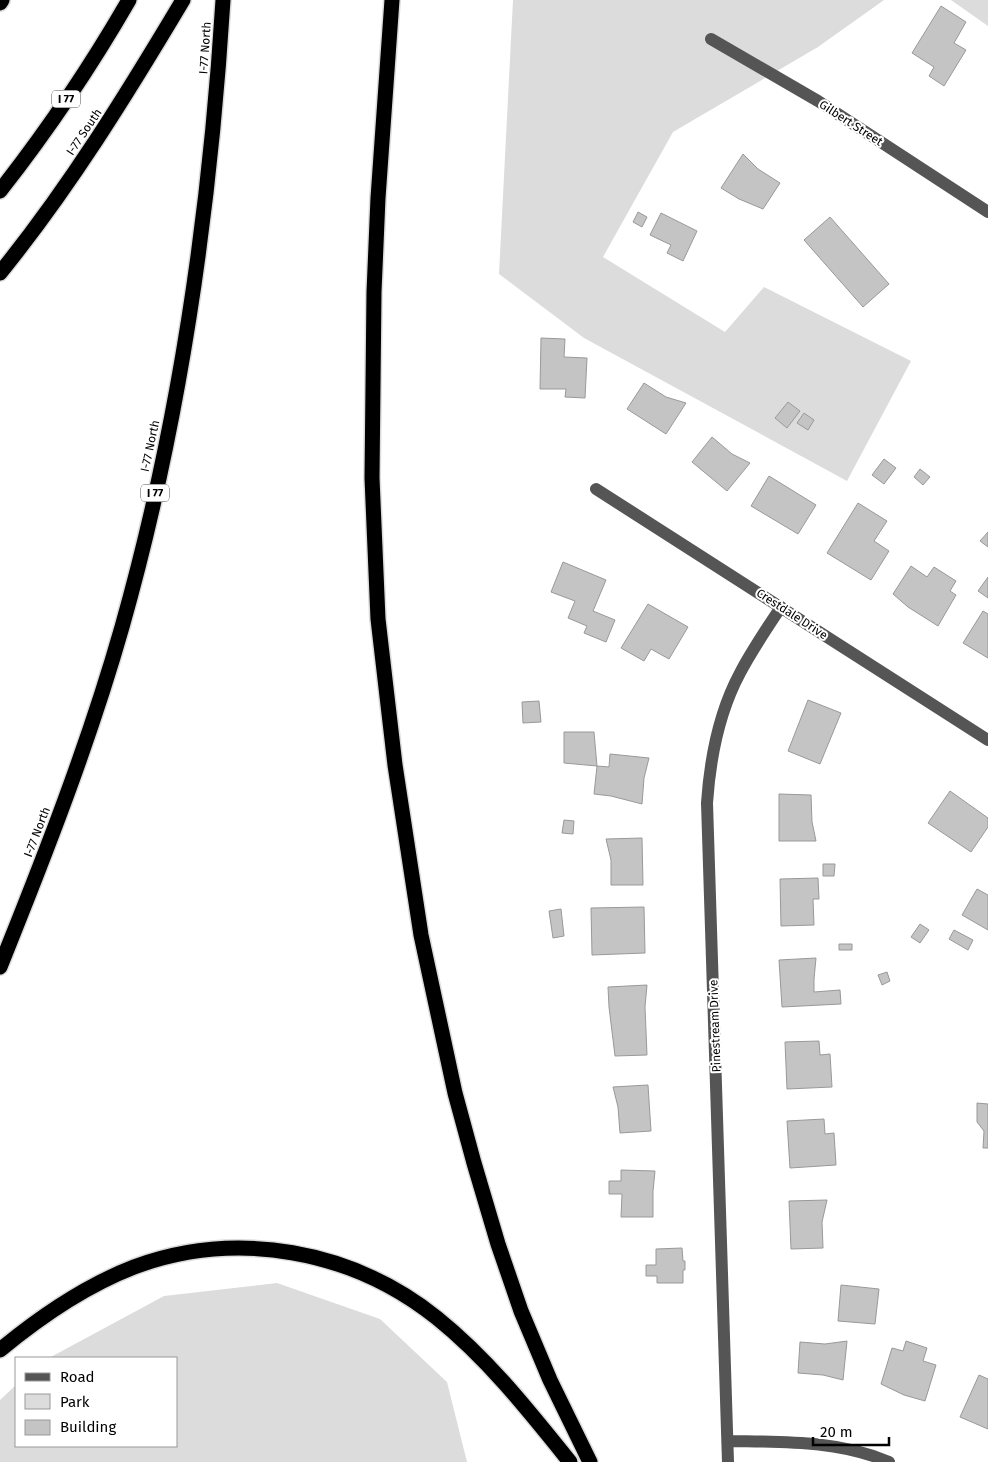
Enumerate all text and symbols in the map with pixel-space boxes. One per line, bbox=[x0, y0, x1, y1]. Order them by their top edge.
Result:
street label: I-77 North bbox=[196, 21, 214, 75]
road number: I 77 bbox=[52, 90, 80, 108]
street label: Gilbert Street bbox=[817, 97, 886, 149]
street label: I-77 South bbox=[63, 106, 105, 158]
street label: I-77 North bbox=[138, 419, 162, 473]
road number: I 77 bbox=[141, 484, 169, 502]
street label: Crestdale Drive bbox=[754, 586, 830, 642]
street label: I-77 North bbox=[21, 805, 53, 859]
street label: Pinestream Drive bbox=[706, 979, 724, 1073]
legend bbox=[15, 1357, 178, 1447]
text: Road bbox=[60, 1368, 95, 1386]
text: Park bbox=[60, 1393, 90, 1411]
scale bar bbox=[813, 1414, 889, 1446]
text: Building bbox=[60, 1418, 116, 1436]
text: 20 m bbox=[820, 1423, 853, 1441]

